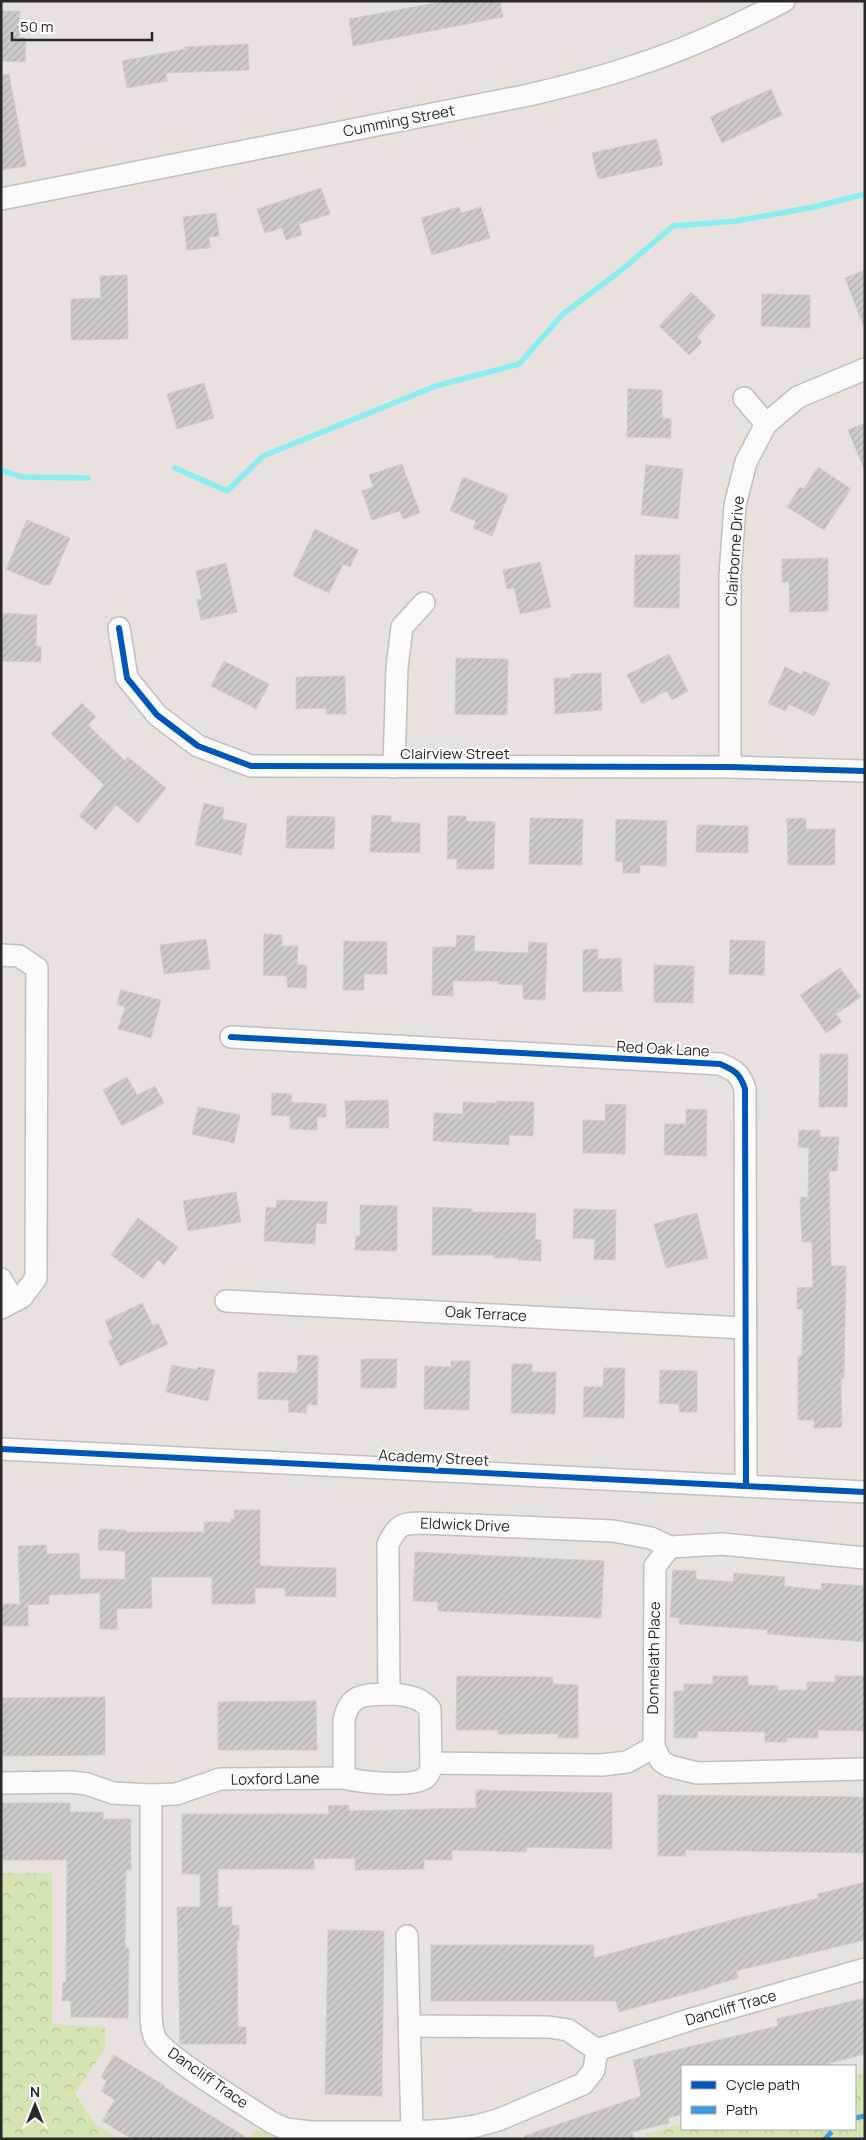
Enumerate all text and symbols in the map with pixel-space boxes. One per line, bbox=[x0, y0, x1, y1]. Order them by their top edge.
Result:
scale bar bbox=[12, 10, 152, 42]
text: 50 m bbox=[20, 16, 54, 37]
street label: Cumming Street bbox=[341, 99, 457, 142]
street label: Clairborne Drive bbox=[720, 495, 749, 607]
street label: Clairview Street bbox=[400, 743, 510, 764]
street label: Red Oak Lane bbox=[616, 1036, 710, 1061]
street label: Oak Terrace bbox=[445, 1301, 528, 1326]
street label: Academy Street bbox=[378, 1444, 490, 1471]
street label: Eldwick Drive bbox=[420, 1512, 510, 1537]
street label: Donnelath Place bbox=[642, 1601, 665, 1715]
street label: Loxford Lane bbox=[230, 1767, 320, 1790]
street label: Dancliff Trace bbox=[683, 1984, 779, 2031]
street label: Dancliff Trace bbox=[164, 2042, 253, 2113]
legend bbox=[681, 2065, 856, 2130]
text: Cycle path bbox=[726, 2074, 800, 2095]
north arrow bbox=[10, 2080, 60, 2130]
text: N bbox=[30, 2082, 40, 2101]
text: Path bbox=[726, 2099, 758, 2120]

